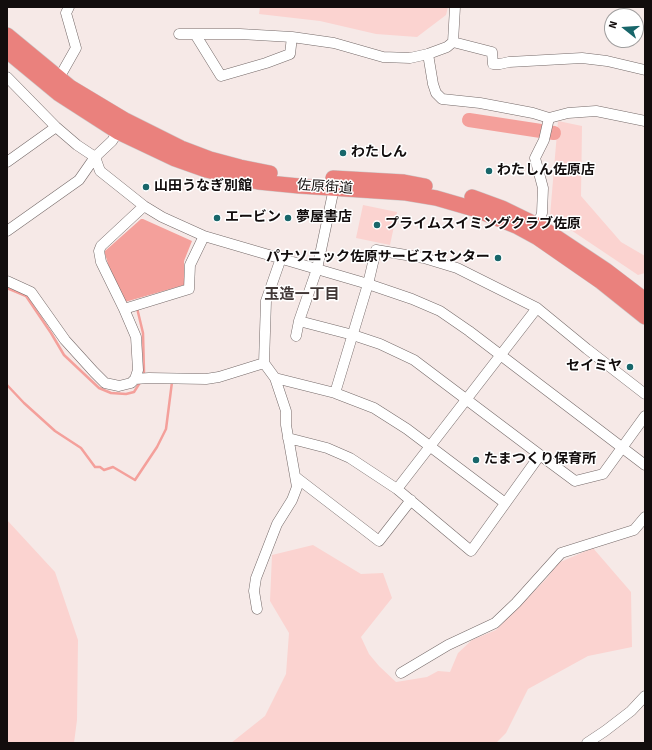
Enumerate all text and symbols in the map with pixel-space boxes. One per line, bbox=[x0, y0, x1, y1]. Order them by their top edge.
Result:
north arrow bbox=[604, 8, 644, 48]
text: N bbox=[605, 19, 621, 30]
place label: わたしん bbox=[351, 145, 407, 161]
marker: わたしん bbox=[338, 148, 348, 158]
place label: わたしん佐原店 bbox=[497, 163, 595, 179]
marker: わたしん佐原店 bbox=[484, 166, 494, 176]
street label: 佐原街道 bbox=[296, 178, 354, 198]
place label: 山田うなぎ別館 bbox=[154, 179, 252, 195]
marker: 山田うなぎ別館 bbox=[141, 182, 151, 192]
place label: エービン bbox=[225, 210, 281, 226]
place label: 夢屋書店 bbox=[296, 210, 352, 226]
marker: エービン bbox=[212, 213, 222, 223]
marker: 夢屋書店 bbox=[283, 213, 293, 223]
place label: プライムスイミングクラブ佐原 bbox=[385, 217, 581, 233]
marker: プライムスイミングクラブ佐原 bbox=[372, 220, 382, 230]
place label: パナソニック佐原サービスセンター bbox=[266, 250, 490, 266]
marker: パナソニック佐原サービスセンター bbox=[493, 253, 503, 263]
district label: 玉造一丁目 bbox=[265, 287, 339, 305]
place label: セイミヤ bbox=[566, 359, 622, 375]
marker: セイミヤ bbox=[625, 362, 635, 372]
place label: たまつくり保育所 bbox=[484, 452, 596, 468]
marker: たまつくり保育所 bbox=[471, 455, 481, 465]

